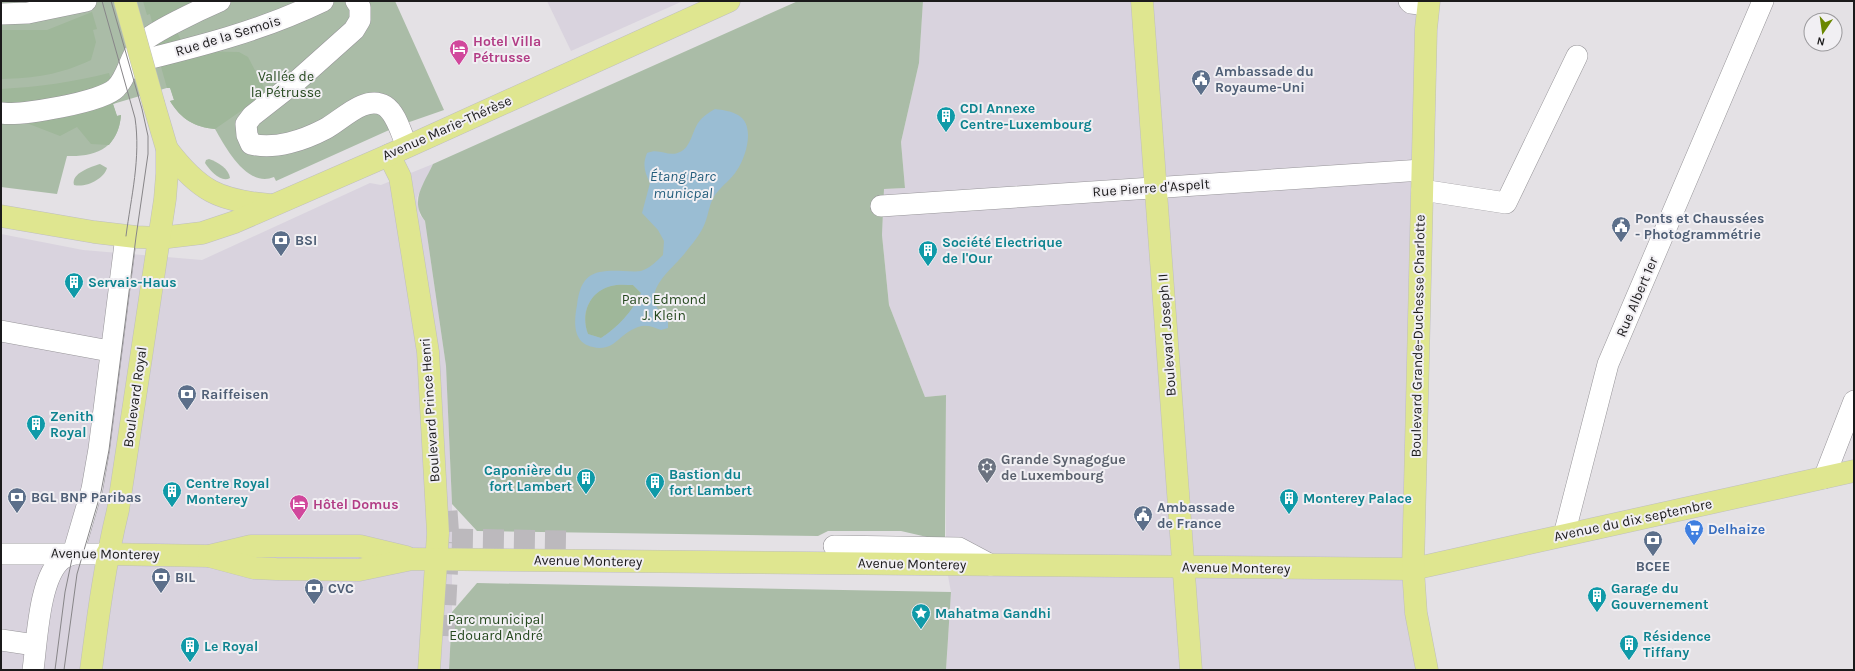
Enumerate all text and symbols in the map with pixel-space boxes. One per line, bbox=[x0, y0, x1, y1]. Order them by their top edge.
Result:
street label: Rue de la Semois bbox=[173, 12, 283, 60]
north arrow bbox=[1803, 12, 1843, 52]
place label: Hotel Villa Pétrusse bbox=[473, 33, 541, 66]
text: N bbox=[1816, 34, 1826, 48]
hotel icon: Hotel Villa Pétrusse bbox=[448, 38, 470, 66]
place label: Ambassade du Royaume-Uni bbox=[1215, 63, 1314, 96]
park label: Vallée de la Pétrusse bbox=[251, 68, 321, 101]
public building icon: Ambassade du Royaume-Uni bbox=[1190, 68, 1212, 96]
street label: Avenue Marie-Thérèse bbox=[380, 92, 514, 164]
place label: CDI Annexe Centre-Luxembourg bbox=[960, 100, 1092, 133]
building icon: CDI Annexe Centre-Luxembourg bbox=[935, 105, 957, 133]
water label: Étang Parc municpal bbox=[650, 167, 716, 202]
street label: Rue Pierre d'Aspelt bbox=[1092, 175, 1210, 201]
place label: Ponts et Chaussées - Photogrammétrie bbox=[1635, 210, 1764, 243]
street label: Boulevard Grande-Duchesse Charlotte bbox=[1407, 214, 1429, 458]
public building icon: Ponts et Chaussées - Photogrammétrie bbox=[1610, 215, 1632, 243]
bank icon: BSI bbox=[270, 229, 292, 257]
place label: BSI bbox=[295, 232, 317, 249]
place label: Société Electrique de l'Our bbox=[942, 234, 1062, 267]
building icon: Société Electrique de l'Our bbox=[917, 239, 939, 267]
street label: Rue Albert 1er bbox=[1612, 253, 1662, 340]
building icon: Servais-Haus bbox=[63, 271, 85, 299]
street label: Boulevard Joseph II bbox=[1154, 273, 1180, 397]
place label: Servais-Haus bbox=[88, 274, 177, 291]
park label: Parc Edmond J. Klein bbox=[622, 291, 706, 324]
street label: Boulevard Prince Henri bbox=[416, 337, 444, 483]
street label: Boulevard Royal bbox=[120, 345, 150, 449]
bank icon: Raiffeisen bbox=[176, 383, 198, 411]
place label: Raiffeisen bbox=[201, 386, 269, 403]
place label: Zenith Royal bbox=[50, 408, 94, 441]
building icon: Zenith Royal bbox=[25, 413, 47, 441]
place label: Grande Synagogue de Luxembourg bbox=[1001, 451, 1126, 484]
synagogue icon: Grande Synagogue de Luxembourg bbox=[976, 456, 998, 484]
place label: Caponière du fort Lambert bbox=[484, 462, 572, 495]
place label: Bastion du fort Lambert bbox=[669, 466, 753, 499]
building icon: Caponière du fort Lambert bbox=[575, 467, 597, 495]
building icon: Bastion du fort Lambert bbox=[644, 471, 666, 499]
place label: Centre Royal Monterey bbox=[186, 475, 269, 508]
building icon: Centre Royal Monterey bbox=[161, 480, 183, 508]
bank icon: BGL BNP Paribas bbox=[6, 486, 28, 514]
building icon: Monterey Palace bbox=[1278, 487, 1300, 515]
place label: BGL BNP Paribas bbox=[31, 489, 141, 506]
place label: Monterey Palace bbox=[1303, 490, 1412, 507]
hotel icon: Hôtel Domus bbox=[288, 493, 310, 521]
street label: Avenue du dix septembre bbox=[1552, 495, 1714, 545]
place label: Hôtel Domus bbox=[313, 496, 399, 513]
place label: Ambassade de France bbox=[1157, 499, 1235, 532]
public building icon: Ambassade de France bbox=[1132, 504, 1154, 532]
supermarket icon: Delhaize bbox=[1683, 518, 1705, 546]
place label: Delhaize bbox=[1708, 521, 1765, 538]
bank icon: BCEE bbox=[1642, 529, 1664, 557]
street label: Avenue Monterey bbox=[51, 545, 160, 563]
street label: Avenue Monterey bbox=[534, 552, 643, 570]
street label: Avenue Monterey bbox=[858, 555, 967, 573]
place label: BCEE bbox=[1636, 558, 1670, 575]
street label: Avenue Monterey bbox=[1182, 559, 1291, 577]
bank icon: BIL bbox=[150, 566, 172, 594]
place label: BIL bbox=[175, 569, 195, 586]
bank icon: CVC bbox=[303, 577, 325, 605]
place label: CVC bbox=[328, 580, 354, 597]
place label: Garage du Gouvernement bbox=[1611, 580, 1709, 613]
building icon: Garage du Gouvernement bbox=[1586, 585, 1608, 613]
place icon: Mahatma Gandhi bbox=[910, 602, 932, 630]
place label: Mahatma Gandhi bbox=[935, 605, 1051, 622]
park label: Parc municipal Edouard André bbox=[448, 611, 544, 644]
place label: Résidence Tiffany bbox=[1643, 628, 1711, 661]
building icon: Résidence Tiffany bbox=[1618, 633, 1640, 661]
building icon: Le Royal bbox=[179, 635, 201, 663]
place label: Le Royal bbox=[204, 638, 258, 655]

